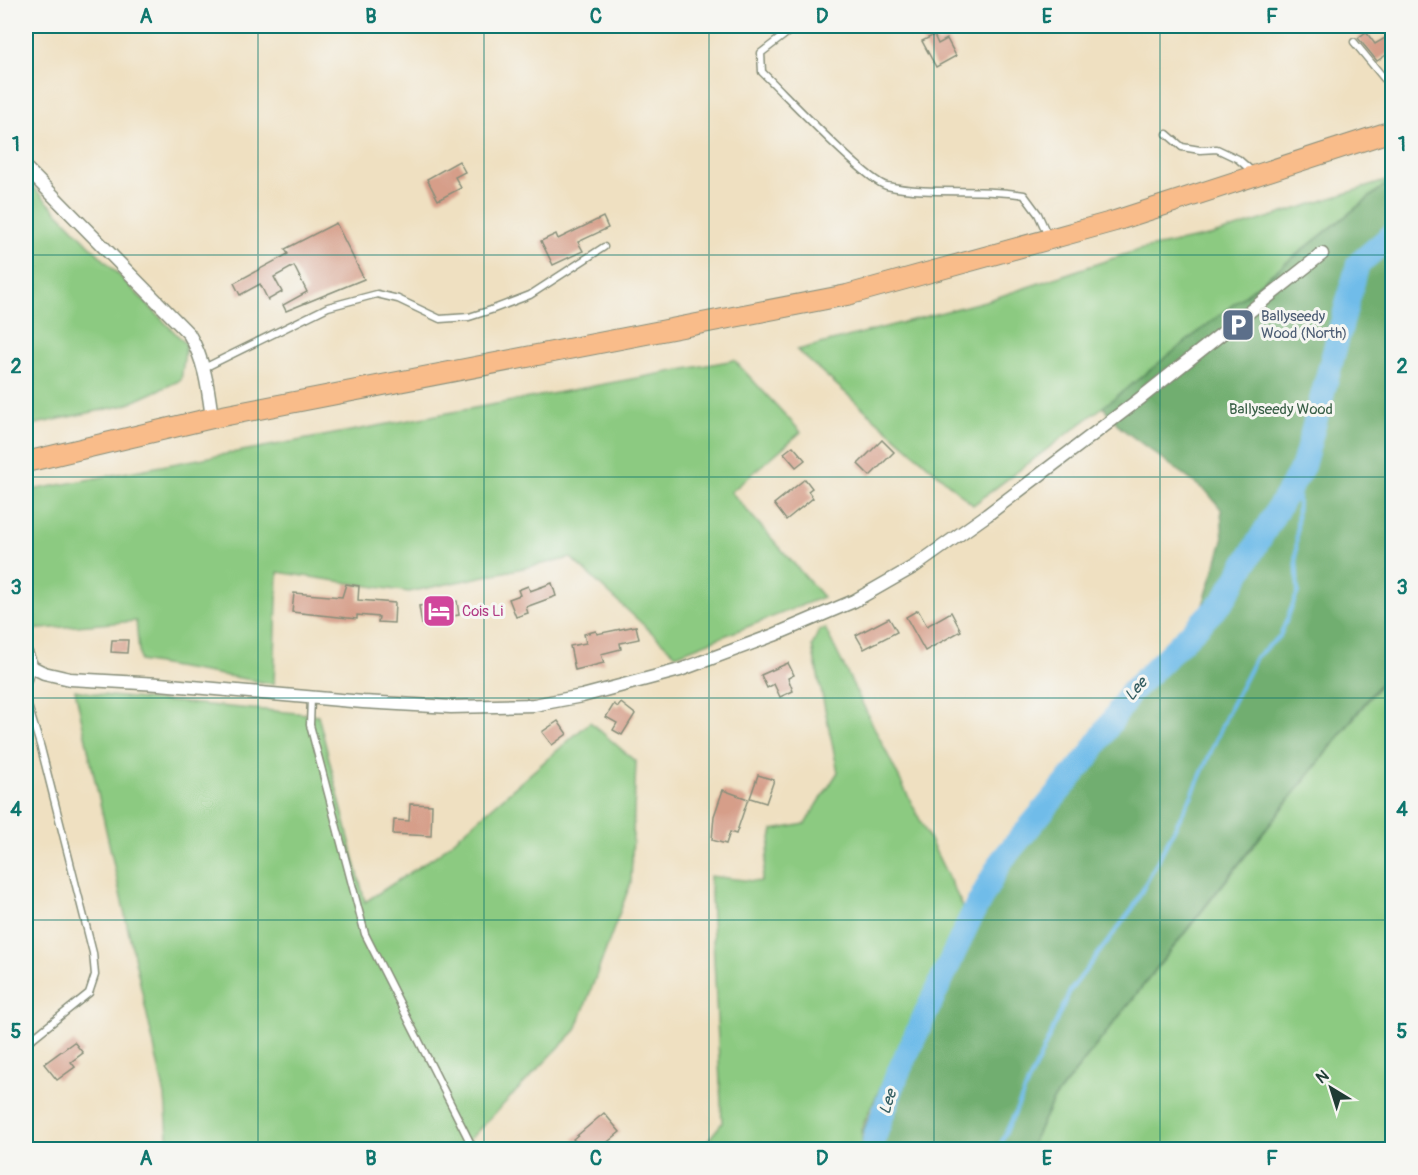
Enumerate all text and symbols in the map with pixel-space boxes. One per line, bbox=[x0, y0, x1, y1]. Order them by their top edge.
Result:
text: A bbox=[140, 4, 153, 29]
text: B bbox=[365, 4, 377, 29]
text: C bbox=[590, 4, 602, 29]
text: D bbox=[816, 4, 829, 29]
text: E bbox=[1042, 4, 1053, 29]
text: F bbox=[1266, 4, 1278, 29]
text: 1 bbox=[12, 132, 20, 157]
text: 1 bbox=[1398, 132, 1406, 157]
parking icon: Ballyseedy Wood (North) bbox=[1220, 307, 1256, 343]
place label: Ballyseedy Wood (North) bbox=[1261, 307, 1347, 343]
text: 2 bbox=[10, 354, 22, 379]
text: 2 bbox=[1396, 354, 1408, 379]
park label: Ballyseedy Wood bbox=[1229, 400, 1333, 419]
text: 3 bbox=[10, 575, 22, 600]
text: 3 bbox=[1396, 575, 1408, 600]
hotel icon: Cois Li bbox=[421, 593, 457, 629]
place label: Cois Li bbox=[462, 602, 503, 621]
water label: Lee bbox=[1120, 671, 1153, 705]
text: 4 bbox=[10, 797, 22, 822]
text: 4 bbox=[1396, 797, 1408, 822]
text: 5 bbox=[11, 1019, 22, 1044]
text: 5 bbox=[1397, 1019, 1408, 1044]
north arrow bbox=[1301, 1058, 1361, 1118]
text: N bbox=[1312, 1066, 1333, 1088]
water label: Lee bbox=[875, 1085, 902, 1117]
text: A bbox=[140, 1146, 153, 1171]
text: B bbox=[365, 1146, 377, 1171]
text: C bbox=[590, 1146, 602, 1171]
text: D bbox=[816, 1146, 829, 1171]
text: E bbox=[1042, 1146, 1053, 1171]
text: F bbox=[1266, 1146, 1278, 1171]

